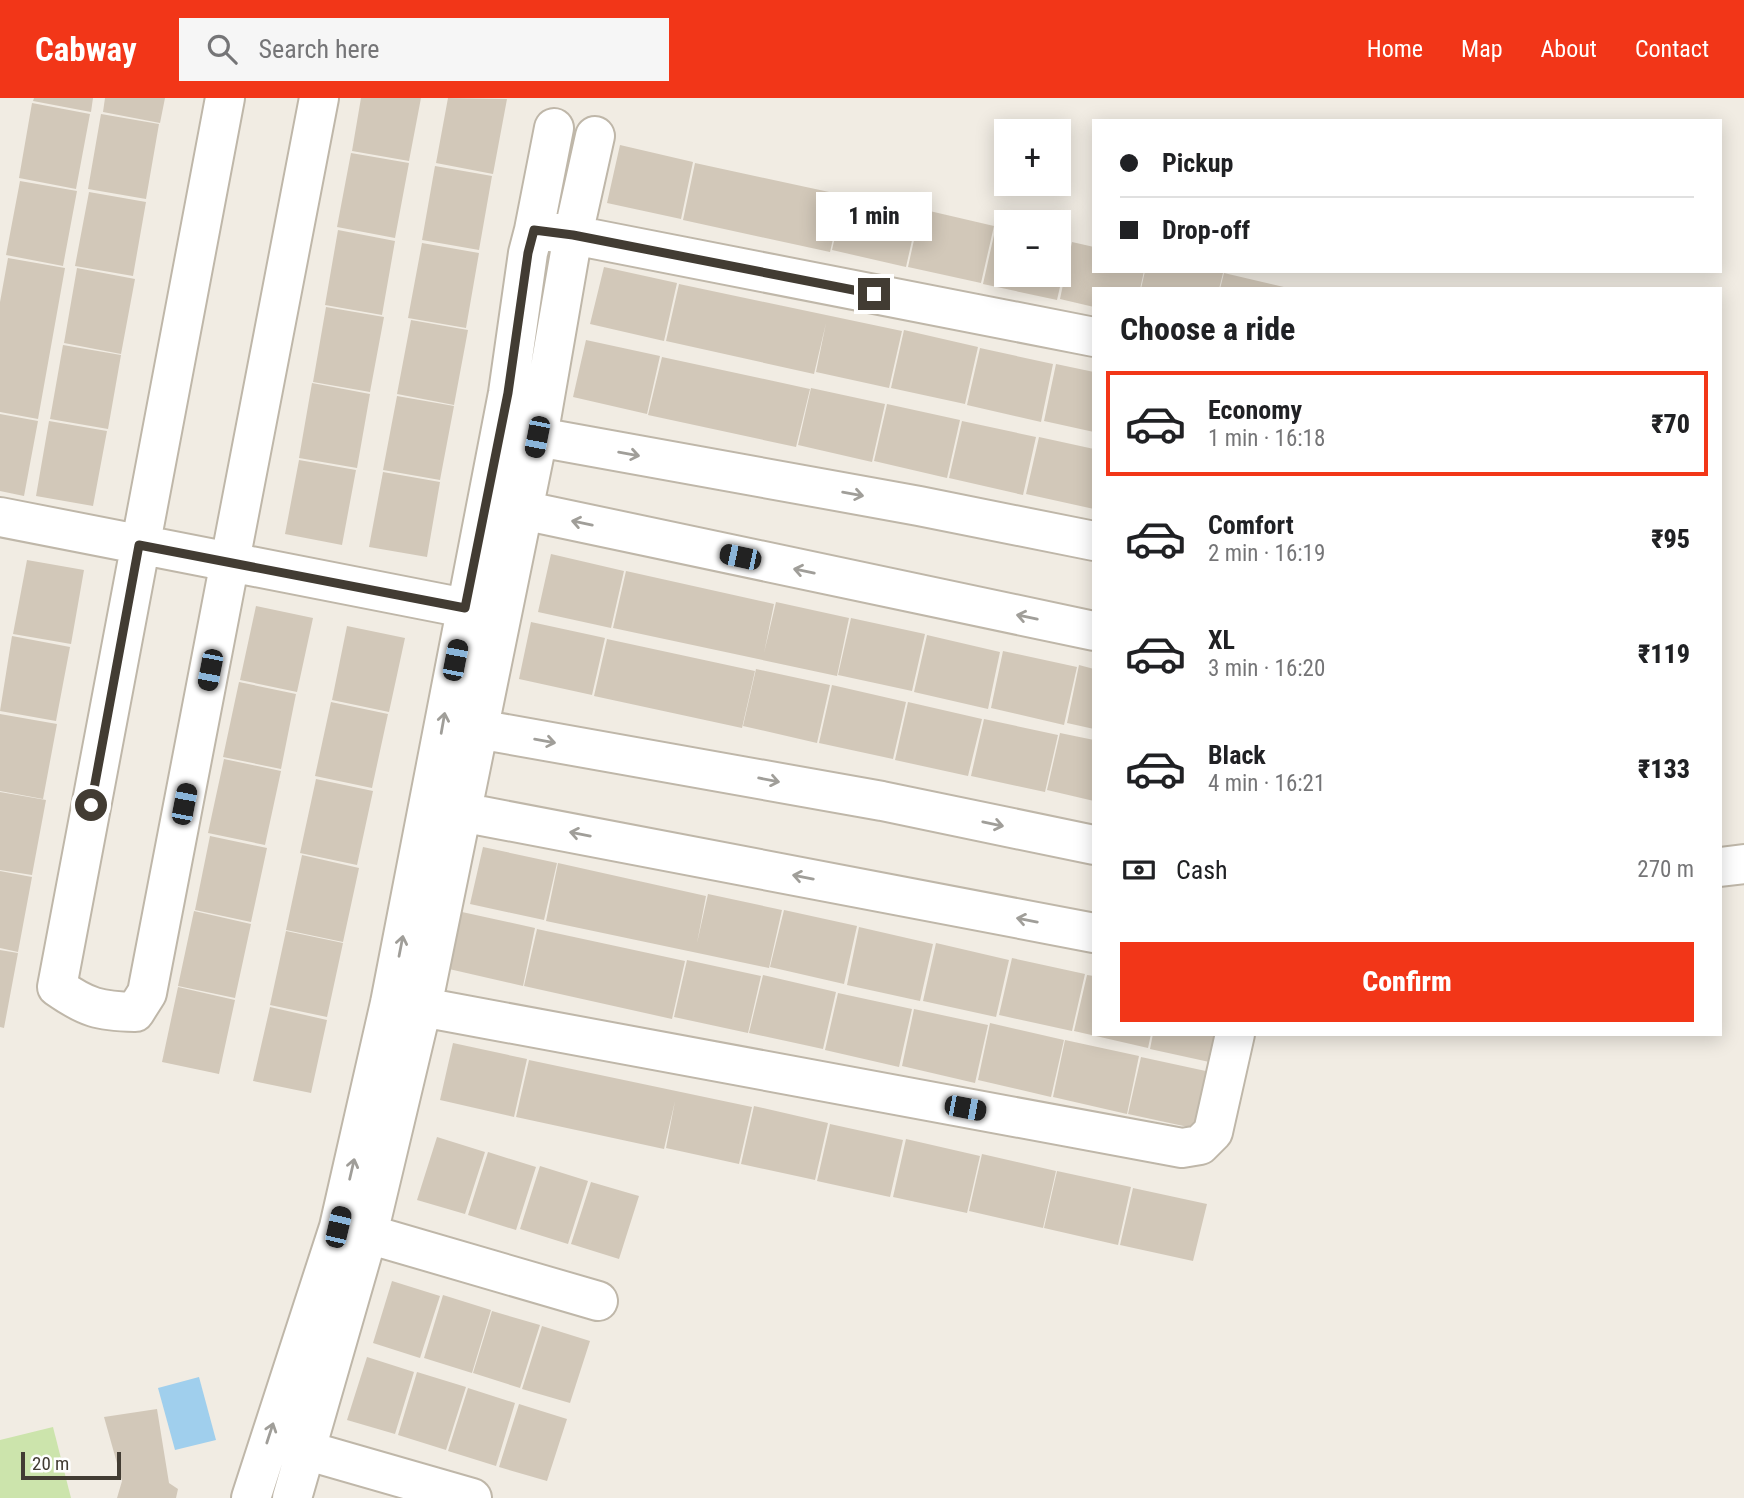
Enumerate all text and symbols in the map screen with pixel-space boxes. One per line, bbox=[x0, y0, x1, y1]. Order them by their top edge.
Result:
search box bbox=[179, 18, 669, 81]
text: Cabway bbox=[35, 30, 137, 69]
icon: search bbox=[203, 30, 241, 68]
text: Search here bbox=[259, 34, 380, 64]
text: Home bbox=[1367, 35, 1423, 63]
text: Map bbox=[1461, 35, 1503, 63]
text: About bbox=[1541, 35, 1597, 63]
text: Contact bbox=[1635, 35, 1709, 63]
map controls bbox=[994, 119, 1071, 287]
button: + bbox=[994, 119, 1071, 196]
text: Pickup bbox=[1162, 148, 1233, 178]
callout: 1 min bbox=[816, 192, 932, 242]
text: 1 min bbox=[848, 203, 900, 230]
button: − bbox=[994, 210, 1071, 287]
text: Drop-off bbox=[1162, 215, 1250, 245]
route end bbox=[858, 278, 890, 310]
text: Choose a ride bbox=[1120, 310, 1295, 348]
icon: car bbox=[1124, 392, 1187, 455]
text: Economy bbox=[1208, 395, 1302, 425]
text: ₹70 bbox=[1651, 409, 1690, 439]
car bbox=[523, 414, 552, 460]
text: 1 min · 16:18 bbox=[1208, 425, 1325, 452]
one-way arrow bbox=[617, 447, 640, 461]
one-way arrow bbox=[841, 488, 864, 501]
icon: car bbox=[1124, 507, 1187, 570]
text: Comfort bbox=[1208, 510, 1294, 540]
one-way arrow bbox=[571, 516, 594, 529]
text: ₹95 bbox=[1651, 524, 1690, 554]
text: 2 min · 16:19 bbox=[1208, 540, 1325, 567]
car bbox=[718, 542, 763, 572]
one-way arrow bbox=[793, 563, 816, 577]
one-way arrow bbox=[1016, 610, 1039, 624]
icon: car bbox=[1124, 622, 1187, 685]
text: XL bbox=[1208, 625, 1235, 655]
car bbox=[441, 637, 470, 683]
text: ₹119 bbox=[1638, 639, 1690, 669]
car bbox=[196, 647, 225, 693]
text: 3 min · 16:20 bbox=[1208, 655, 1325, 682]
one-way arrow bbox=[437, 712, 450, 735]
one-way arrow bbox=[533, 735, 556, 748]
icon: car bbox=[1124, 737, 1187, 800]
text: Black bbox=[1208, 740, 1266, 770]
text: ₹133 bbox=[1638, 754, 1690, 784]
text: 4 min · 16:21 bbox=[1208, 770, 1325, 797]
one-way arrow bbox=[757, 774, 780, 788]
car bbox=[170, 781, 199, 827]
route start bbox=[75, 789, 107, 821]
one-way arrow bbox=[981, 817, 1004, 831]
one-way arrow bbox=[569, 827, 592, 841]
icon: cash bbox=[1120, 851, 1158, 889]
text: Cash bbox=[1176, 855, 1228, 885]
text: 270 m bbox=[1637, 856, 1694, 883]
one-way arrow bbox=[792, 870, 815, 884]
one-way arrow bbox=[1016, 913, 1039, 926]
one-way arrow bbox=[395, 936, 408, 958]
button: Confirm bbox=[1120, 942, 1694, 1022]
car bbox=[943, 1094, 988, 1122]
one-way arrow bbox=[346, 1158, 359, 1181]
car bbox=[324, 1204, 353, 1250]
one-way arrow bbox=[265, 1422, 278, 1444]
scale bar bbox=[21, 1449, 121, 1481]
text: 20 m bbox=[32, 1452, 69, 1475]

